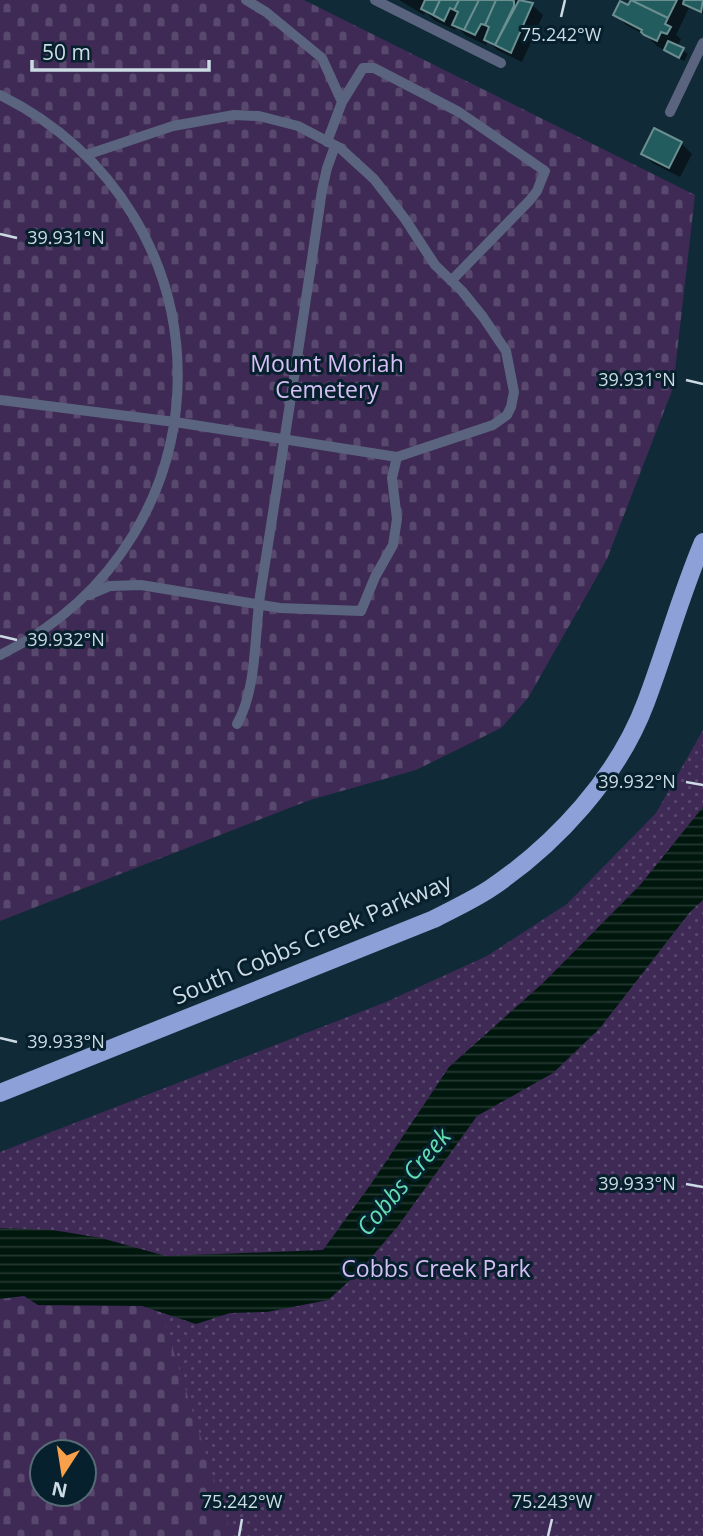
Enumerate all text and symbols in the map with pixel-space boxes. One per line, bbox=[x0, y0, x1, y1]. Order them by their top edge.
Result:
text: 75.242°W bbox=[521, 22, 602, 46]
scale bar bbox=[32, 28, 208, 72]
text: 50 m bbox=[42, 38, 91, 66]
text: 39.931°N bbox=[27, 225, 105, 249]
park label: Mount Moriah Cemetery bbox=[250, 347, 404, 405]
text: 39.931°N bbox=[598, 367, 676, 391]
text: 39.932°N bbox=[27, 627, 105, 651]
text: 39.932°N bbox=[598, 769, 676, 793]
street label: South Cobbs Creek Parkway bbox=[167, 865, 456, 1011]
text: 39.933°N bbox=[27, 1029, 105, 1053]
water label: Cobbs Creek bbox=[348, 1119, 458, 1242]
text: 39.933°N bbox=[598, 1171, 676, 1195]
park label: Cobbs Creek Park bbox=[341, 1252, 531, 1284]
north arrow bbox=[28, 1438, 98, 1508]
text: N bbox=[49, 1475, 70, 1504]
text: 75.242°W bbox=[202, 1489, 283, 1513]
text: 75.243°W bbox=[512, 1489, 593, 1513]

